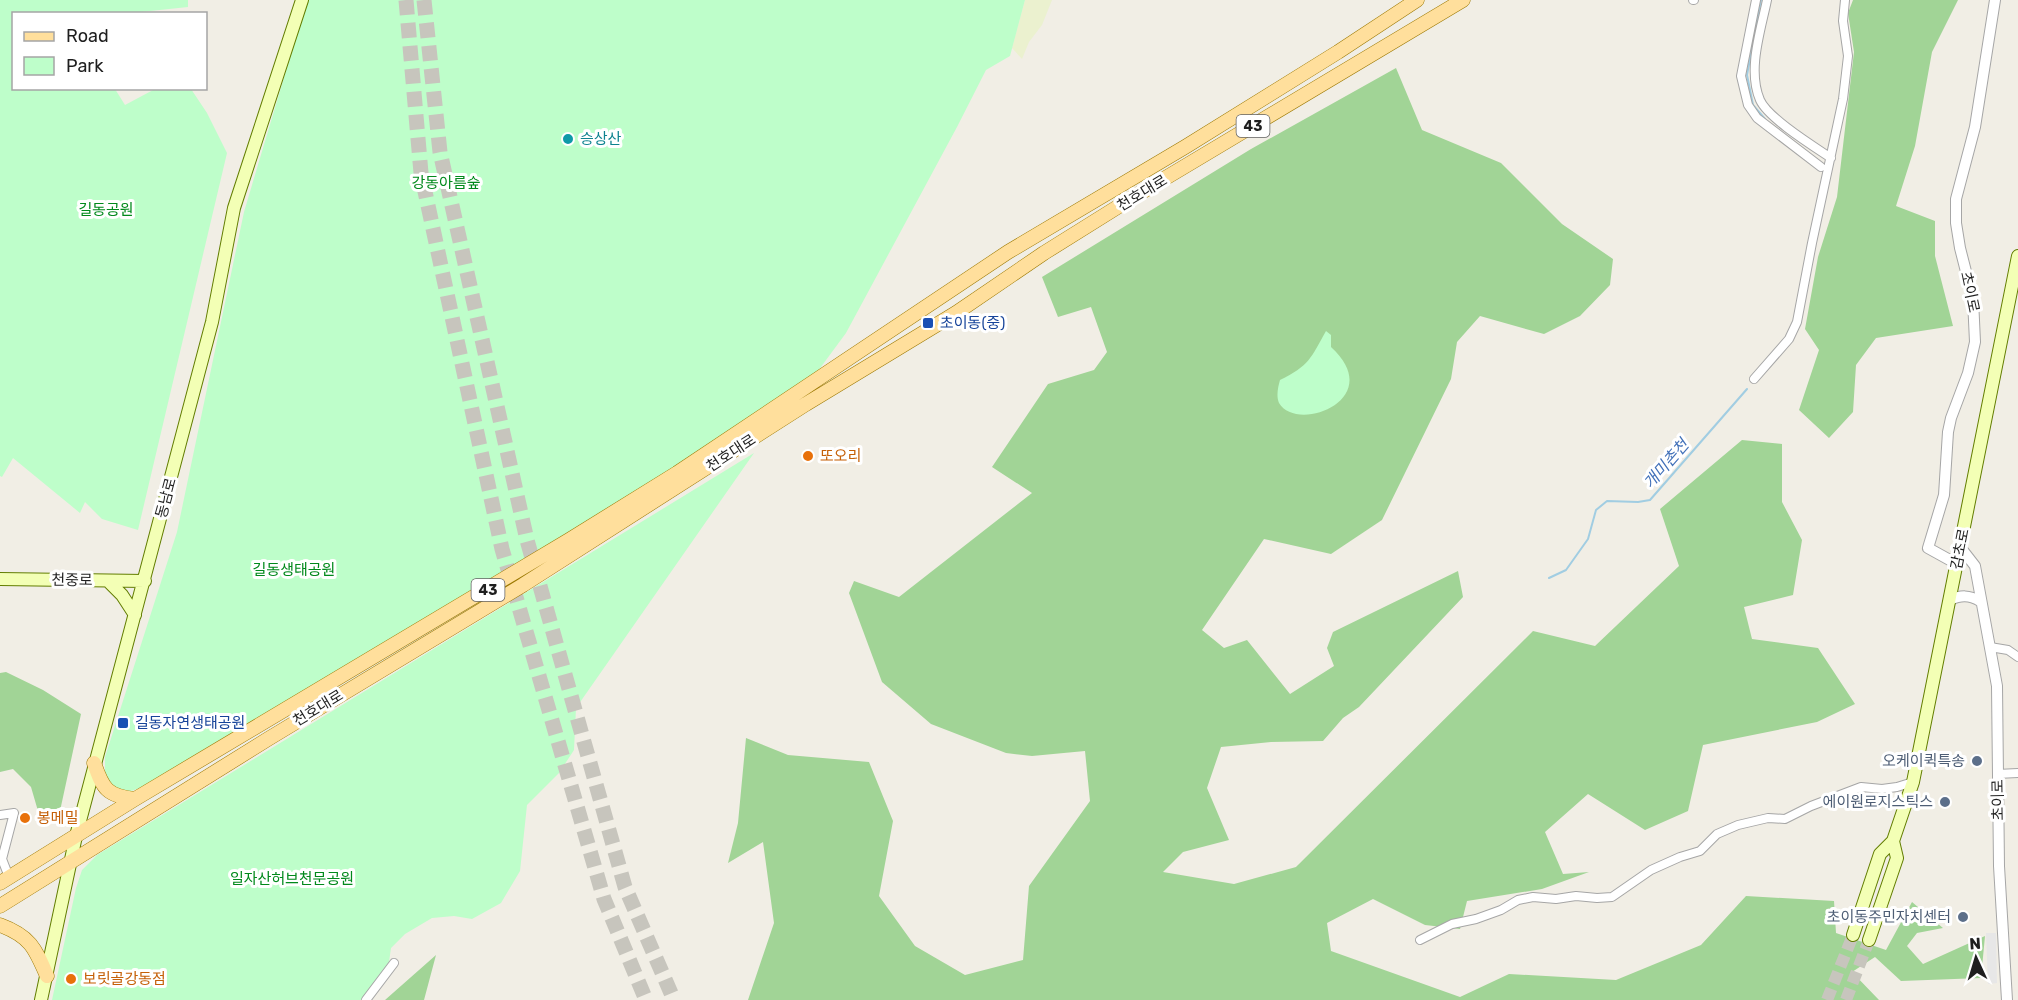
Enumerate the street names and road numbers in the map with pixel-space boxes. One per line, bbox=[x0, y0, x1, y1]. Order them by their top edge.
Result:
road number: 43 bbox=[1236, 115, 1270, 137]
street label: 천호대로 bbox=[1114, 171, 1170, 215]
street label: 초이로 bbox=[1957, 270, 1983, 314]
street label: 천호대로 bbox=[703, 430, 759, 476]
street label: 동남로 bbox=[152, 476, 180, 520]
street label: 감초로 bbox=[1947, 527, 1973, 571]
street label: 천중로 bbox=[51, 571, 93, 589]
road number: 43 bbox=[472, 579, 504, 601]
street label: 천호대로 bbox=[290, 686, 346, 730]
street label: 초이로 bbox=[1989, 779, 2007, 821]

